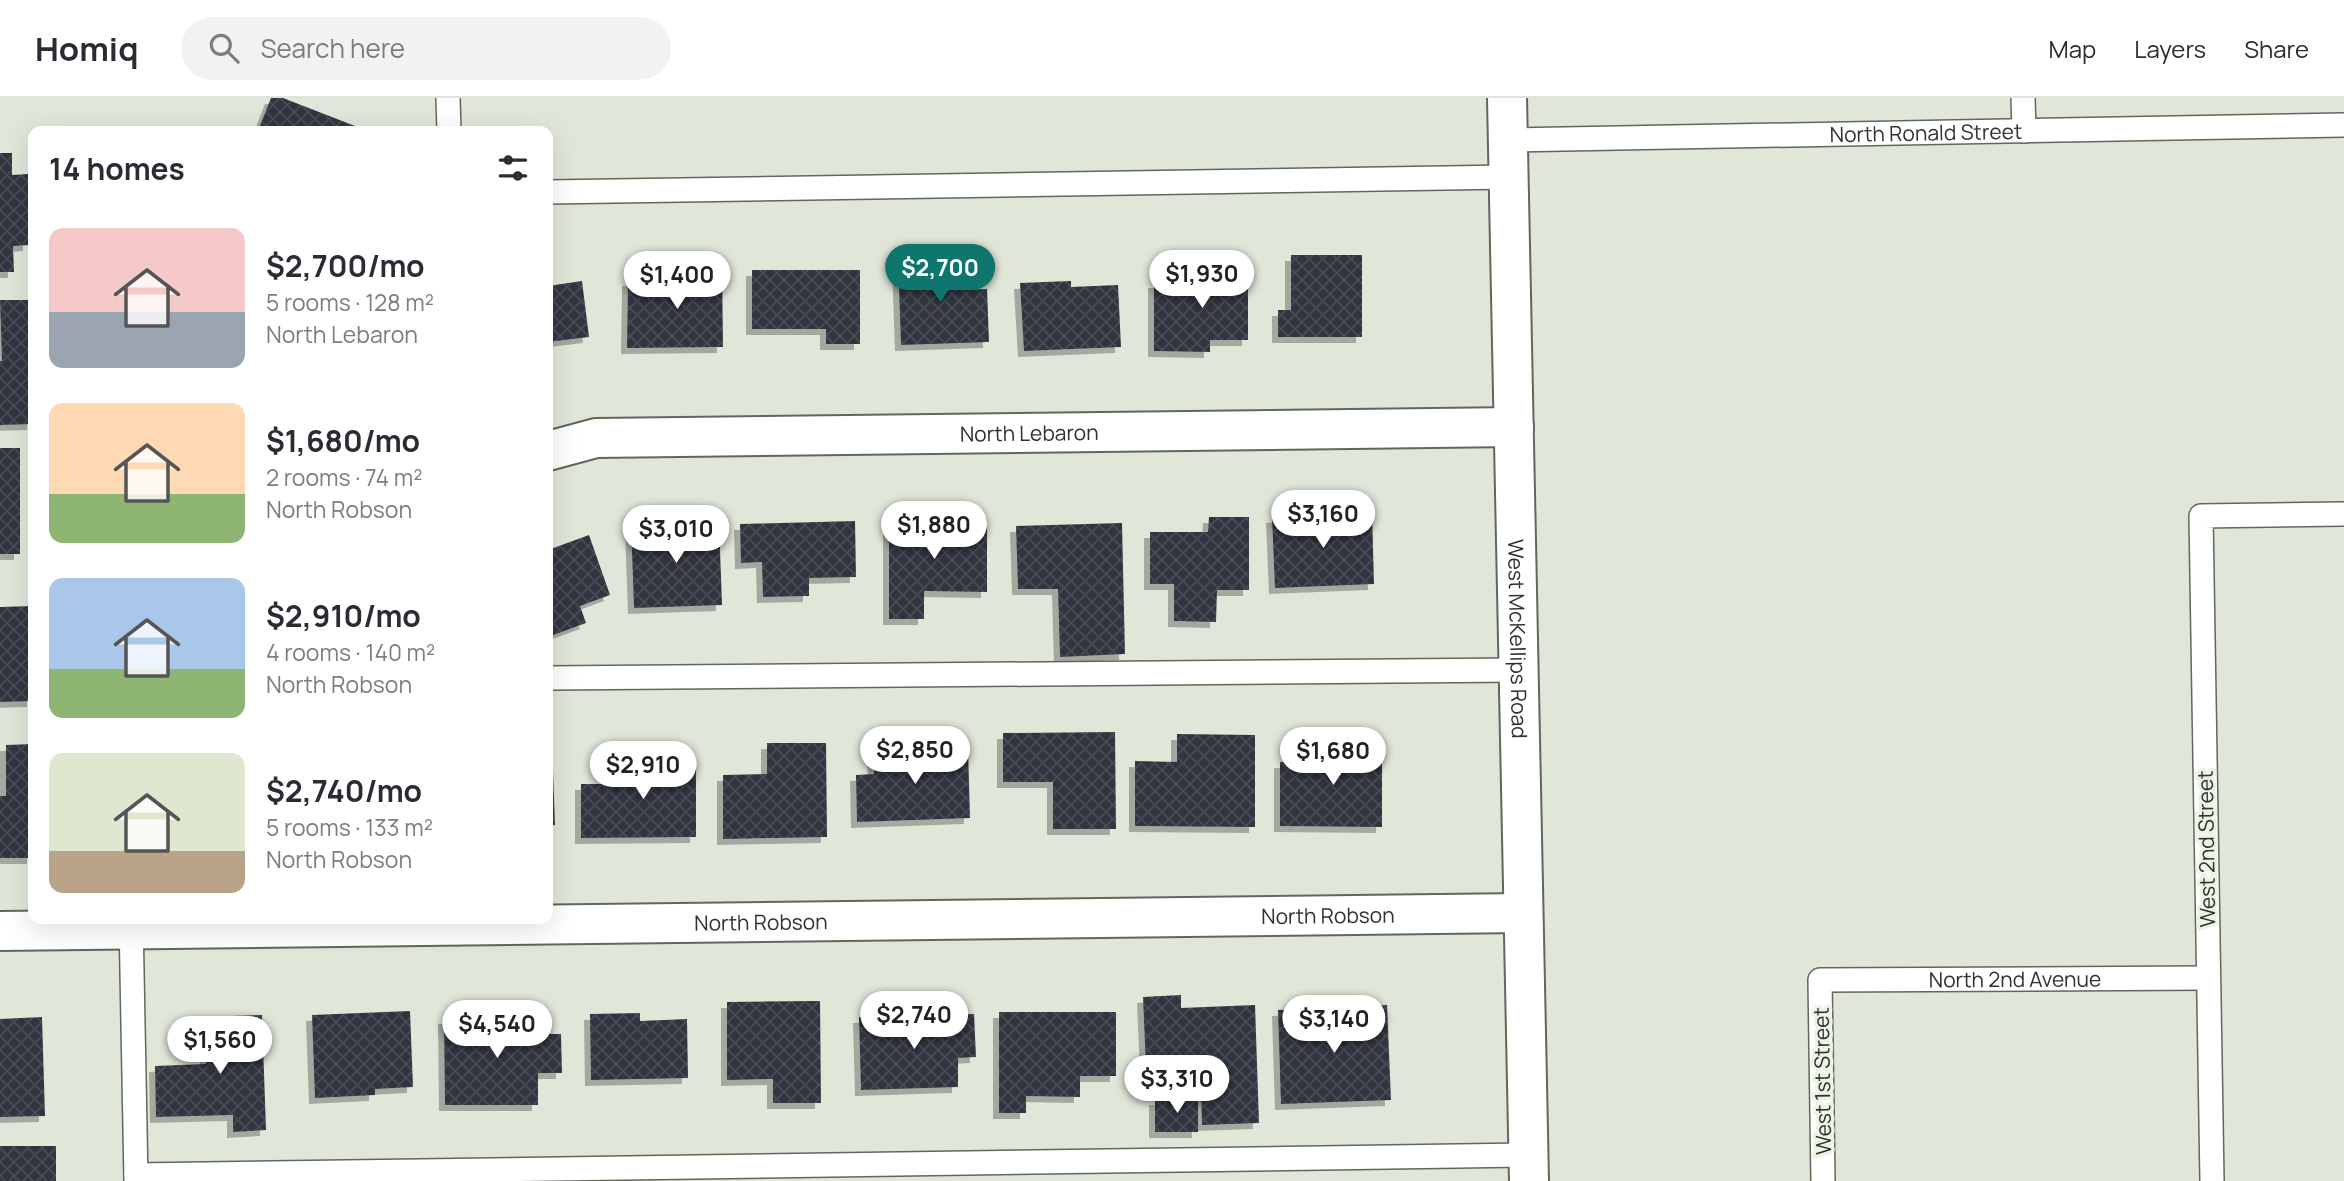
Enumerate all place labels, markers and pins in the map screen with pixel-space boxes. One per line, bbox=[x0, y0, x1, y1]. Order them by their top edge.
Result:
pin: $2,700 bbox=[883, 244, 997, 304]
pin: $1,930 bbox=[1145, 250, 1259, 310]
pin: $1,400 bbox=[620, 252, 734, 311]
pin: $3,160 bbox=[1266, 490, 1380, 550]
pin: $1,880 bbox=[877, 502, 991, 561]
pin: $3,010 bbox=[619, 505, 733, 565]
pin: $2,850 bbox=[858, 726, 972, 786]
pin: $1,680 bbox=[1276, 728, 1390, 787]
pin: $2,910 bbox=[586, 742, 700, 801]
pin: $2,740 bbox=[857, 992, 971, 1051]
pin: $3,140 bbox=[1277, 996, 1391, 1055]
pin: $4,540 bbox=[440, 1000, 554, 1060]
pin: $1,560 bbox=[163, 1016, 277, 1076]
pin: $3,310 bbox=[1120, 1056, 1234, 1115]

